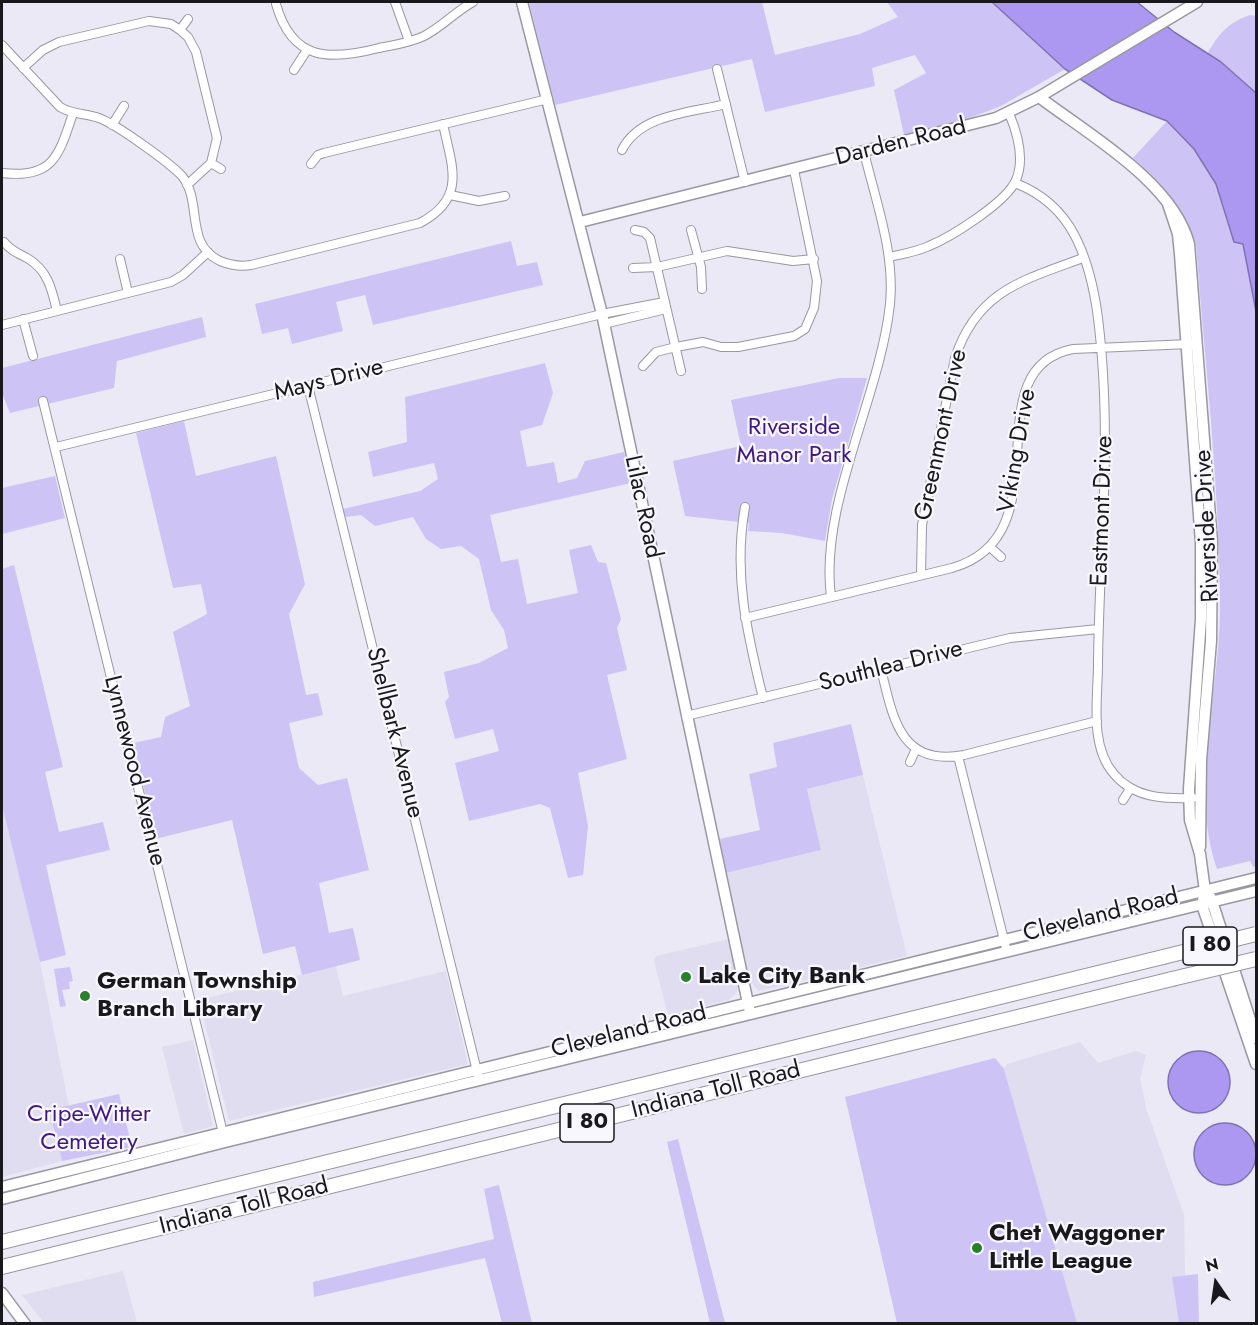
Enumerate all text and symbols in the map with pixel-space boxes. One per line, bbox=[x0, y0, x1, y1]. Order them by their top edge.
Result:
street label: Darden Road bbox=[833, 113, 969, 173]
street label: Greenmont Drive bbox=[910, 347, 974, 523]
street label: Mays Drive bbox=[271, 354, 387, 408]
street label: Viking Drive bbox=[993, 387, 1043, 515]
park label: Riverside Manor Park bbox=[737, 414, 851, 470]
street label: Eastmont Drive bbox=[1086, 435, 1120, 587]
street label: Riverside Drive bbox=[1190, 449, 1226, 603]
street label: Lilac Road bbox=[617, 453, 667, 561]
street label: Southlea Drive bbox=[816, 635, 966, 699]
street label: Shellbark Avenue bbox=[359, 645, 429, 821]
street label: Lynnewood Avenue bbox=[96, 673, 172, 869]
street label: Cleveland Road bbox=[1020, 883, 1182, 949]
road number: I 80 bbox=[1183, 927, 1237, 965]
place label: Lake City Bank bbox=[698, 963, 865, 991]
place label: German Township Branch Library bbox=[97, 968, 297, 1024]
marker: Lake City Bank bbox=[679, 970, 693, 984]
marker: German Township Branch Library bbox=[78, 989, 92, 1003]
street label: Cleveland Road bbox=[548, 999, 710, 1065]
street label: Indiana Toll Road bbox=[629, 1056, 803, 1126]
park label: Cripe-Witter Cemetery bbox=[27, 1101, 151, 1157]
road number: I 80 bbox=[560, 1104, 614, 1142]
street label: Indiana Toll Road bbox=[157, 1172, 331, 1242]
place label: Chet Waggoner Little League bbox=[989, 1220, 1165, 1276]
marker: Chet Waggoner Little League bbox=[970, 1241, 984, 1255]
text: N bbox=[1203, 1252, 1221, 1278]
north arrow bbox=[1186, 1253, 1246, 1313]

